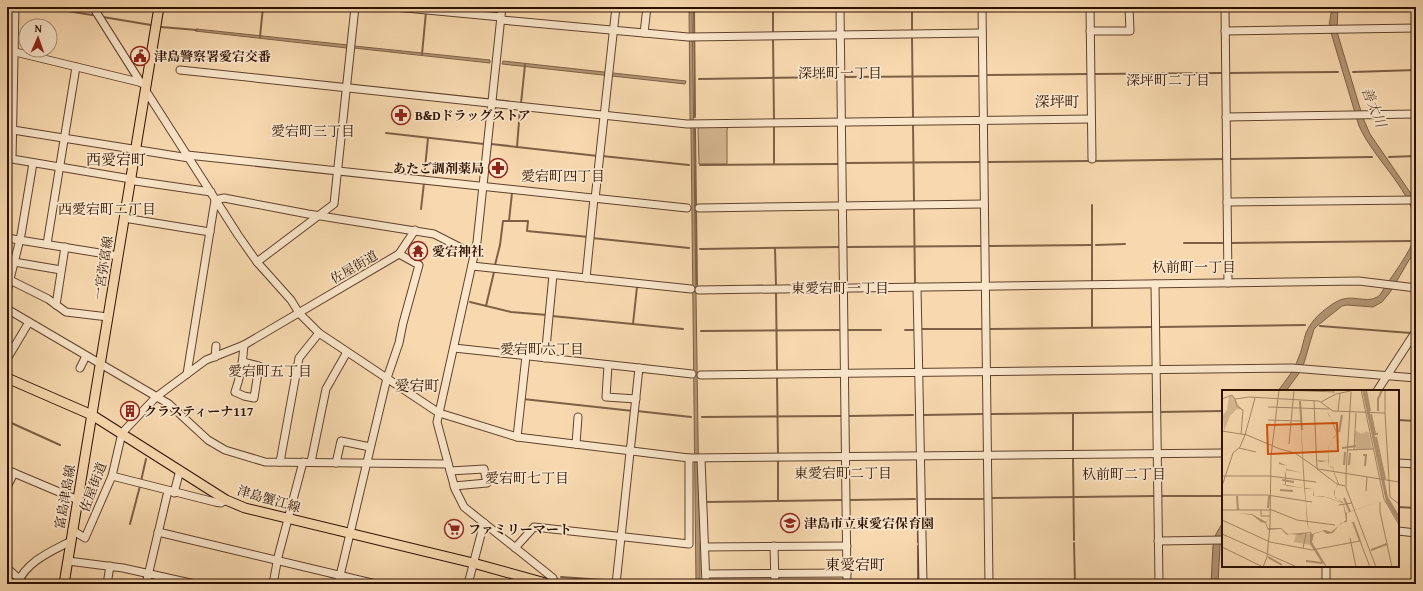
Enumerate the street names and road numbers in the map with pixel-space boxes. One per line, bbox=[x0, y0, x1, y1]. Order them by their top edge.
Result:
street label: 一宮弥富線 bbox=[89, 234, 117, 302]
street label: 佐屋街道 bbox=[327, 246, 381, 288]
street label: 佐屋街道 bbox=[75, 459, 111, 515]
street label: 富島津島線 bbox=[50, 463, 80, 531]
street label: 津島蟹江線 bbox=[235, 481, 303, 517]

